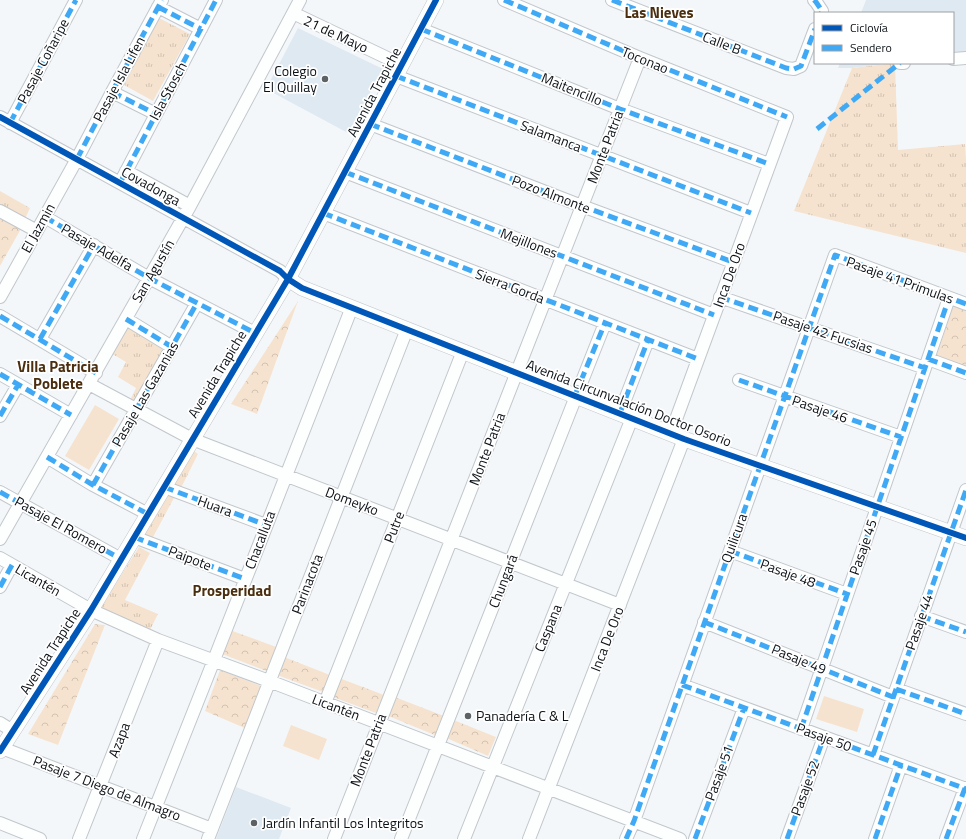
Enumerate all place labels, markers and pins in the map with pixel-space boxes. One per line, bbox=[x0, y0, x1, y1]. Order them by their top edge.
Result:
place label: Colegio El Quillay bbox=[263, 60, 317, 97]
marker: Colegio El Quillay bbox=[320, 74, 330, 84]
place label: Panadería C & L bbox=[476, 705, 569, 726]
marker: Panadería C & L bbox=[463, 711, 473, 721]
place label: Jardín Infantil Los Integritos bbox=[262, 812, 424, 833]
marker: Jardín Infantil Los Integritos bbox=[249, 818, 259, 828]

